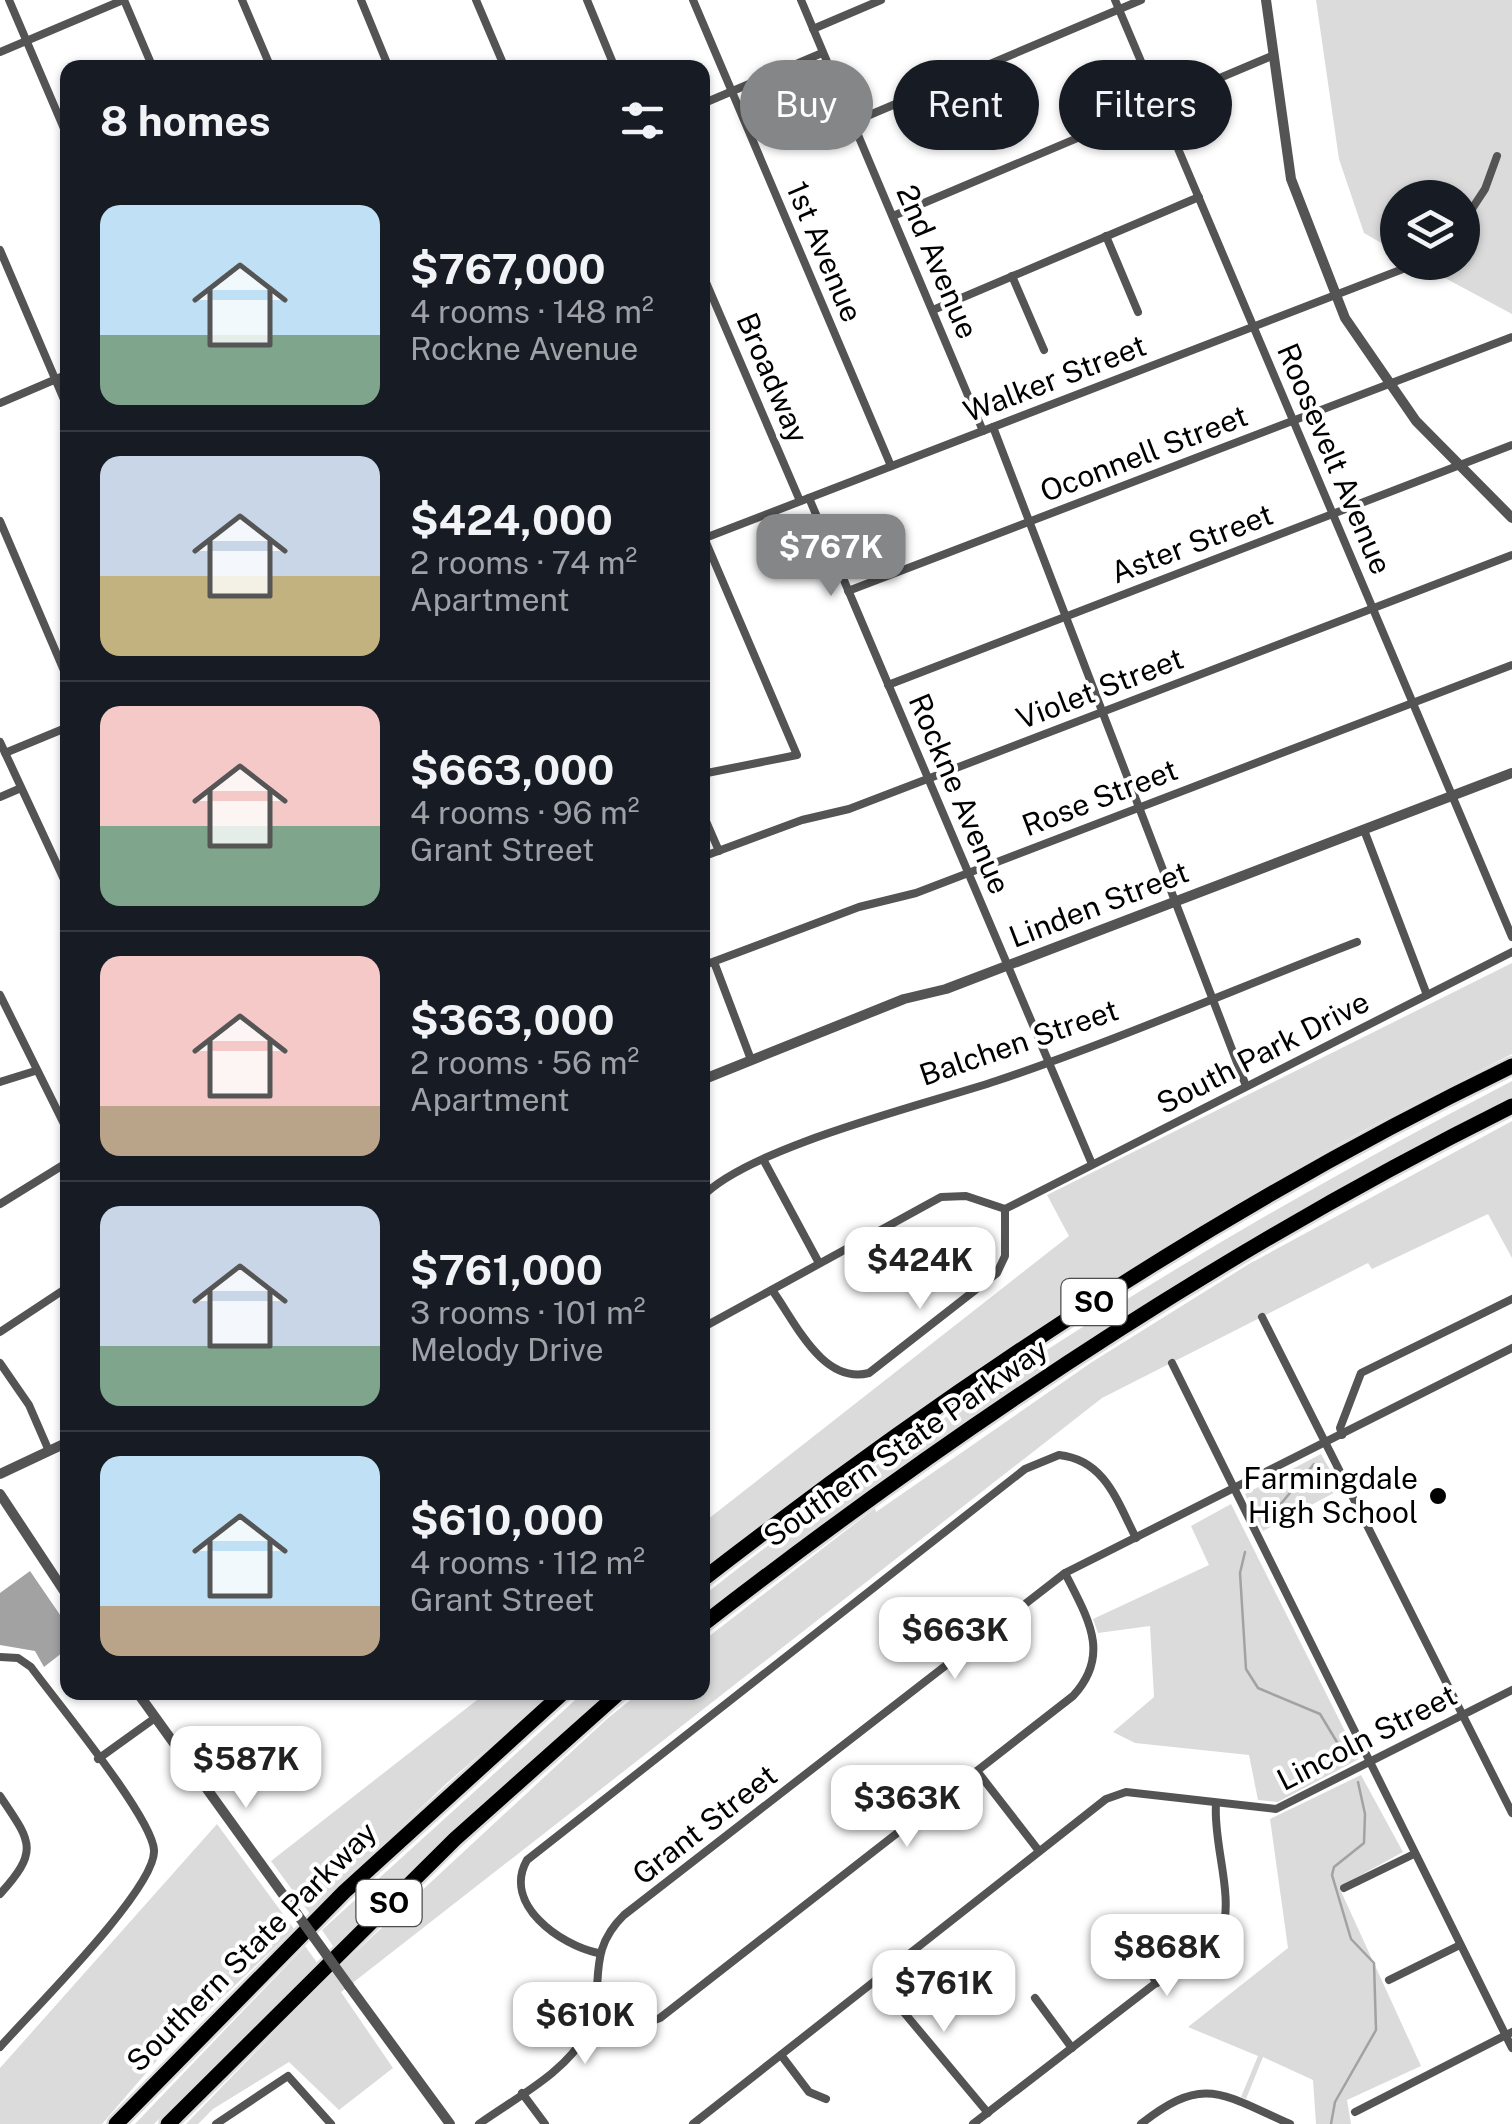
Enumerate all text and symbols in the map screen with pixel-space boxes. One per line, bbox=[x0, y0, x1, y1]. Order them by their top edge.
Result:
chip: Buy bbox=[740, 60, 873, 150]
chip: Rent bbox=[893, 60, 1039, 150]
chip: Filters bbox=[1059, 60, 1232, 150]
icon: filters bbox=[615, 93, 670, 148]
text: 8 homes bbox=[100, 96, 271, 145]
street label: 1st Avenue bbox=[779, 176, 871, 327]
street label: 2nd Avenue bbox=[889, 179, 986, 344]
map controls bbox=[1380, 180, 1480, 280]
button: layers bbox=[1380, 180, 1480, 280]
text: $767,000 bbox=[410, 244, 606, 293]
icon: home bbox=[180, 245, 300, 365]
text: 4 rooms · 148 m² bbox=[410, 293, 654, 330]
street label: Broadway bbox=[729, 307, 816, 448]
street label: Walker Street bbox=[958, 327, 1151, 429]
text: Rockne Avenue bbox=[410, 330, 638, 367]
street label: Roosevelt Avenue bbox=[1270, 338, 1400, 579]
street label: Oconnell Street bbox=[1035, 397, 1252, 509]
text: $424,000 bbox=[410, 495, 613, 544]
icon: home bbox=[180, 496, 300, 616]
street label: Aster Street bbox=[1106, 496, 1278, 590]
pin: $767K bbox=[761, 514, 901, 599]
text: $767K bbox=[778, 528, 884, 565]
text: 2 rooms · 74 m² bbox=[410, 544, 637, 581]
text: Apartment bbox=[410, 581, 570, 618]
street label: Violet Street bbox=[1011, 640, 1188, 736]
street label: Rockne Avenue bbox=[902, 688, 1018, 899]
text: $663,000 bbox=[410, 745, 614, 794]
icon: home bbox=[180, 746, 300, 866]
street label: Rose Street bbox=[1017, 751, 1182, 843]
text: 4 rooms · 96 m² bbox=[410, 794, 640, 831]
text: Grant Street bbox=[410, 831, 595, 868]
street label: Linden Street bbox=[1004, 853, 1193, 955]
street label: South Park Drive bbox=[1150, 983, 1375, 1121]
street label: Balchen Street bbox=[915, 991, 1123, 1093]
text: $363,000 bbox=[410, 995, 615, 1044]
icon: home bbox=[180, 996, 300, 1116]
text: 2 rooms · 56 m² bbox=[410, 1044, 639, 1081]
text: Apartment bbox=[410, 1081, 570, 1118]
pin: $424K bbox=[850, 1227, 990, 1312]
text: $424K bbox=[866, 1241, 974, 1278]
text: $761,000 bbox=[410, 1245, 603, 1294]
icon: home bbox=[180, 1246, 300, 1366]
road number: SO bbox=[1062, 1279, 1126, 1325]
text: 3 rooms · 101 m² bbox=[410, 1294, 646, 1331]
street label: Southern State Parkway bbox=[756, 1330, 1054, 1554]
text: Melody Drive bbox=[410, 1331, 604, 1368]
place label: Farmingdale High School bbox=[1243, 1460, 1418, 1530]
marker: Farmingdale High School bbox=[1427, 1485, 1449, 1507]
text: $610,000 bbox=[410, 1495, 604, 1544]
icon: home bbox=[180, 1496, 300, 1616]
text: 4 rooms · 112 m² bbox=[410, 1544, 645, 1581]
text: Grant Street bbox=[410, 1581, 595, 1618]
pin: $663K bbox=[885, 1597, 1025, 1682]
text: $663K bbox=[901, 1611, 1009, 1648]
street label: Lincoln Street bbox=[1271, 1676, 1462, 1798]
pin: $587K bbox=[176, 1726, 316, 1811]
text: $587K bbox=[192, 1740, 300, 1777]
street label: Grant Street bbox=[625, 1757, 784, 1892]
pin: $363K bbox=[837, 1765, 977, 1850]
text: $363K bbox=[853, 1779, 961, 1816]
street label: Southern State Parkway bbox=[119, 1814, 384, 2079]
road number: SO bbox=[356, 1880, 422, 1926]
pin: $868K bbox=[1097, 1914, 1237, 1999]
text: $868K bbox=[1113, 1928, 1221, 1965]
pin: $761K bbox=[874, 1950, 1014, 2035]
text: $761K bbox=[894, 1964, 994, 2001]
pin: $610K bbox=[515, 1982, 655, 2067]
text: $610K bbox=[535, 1996, 635, 2033]

